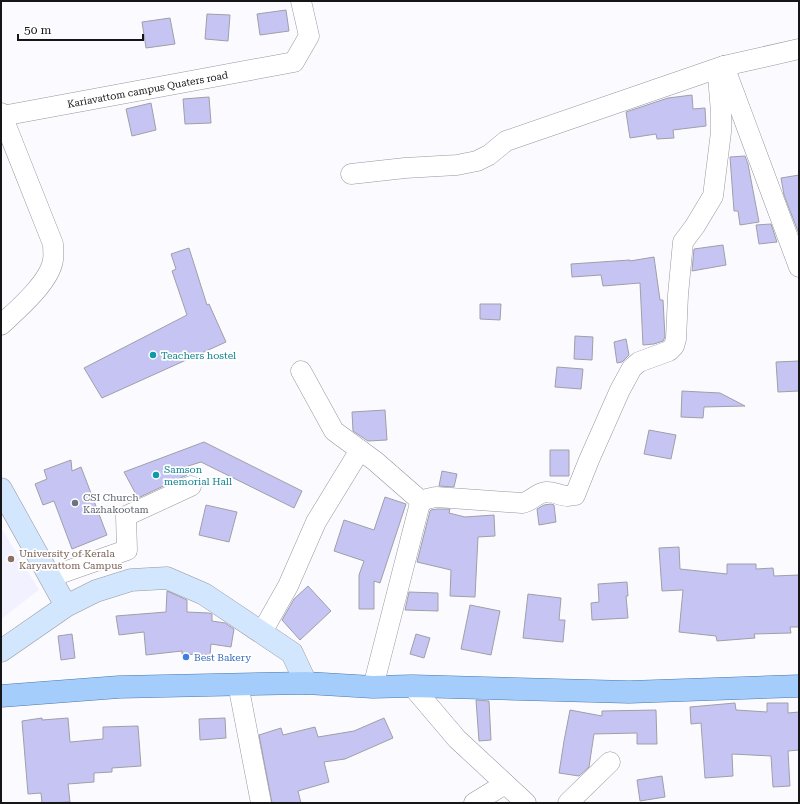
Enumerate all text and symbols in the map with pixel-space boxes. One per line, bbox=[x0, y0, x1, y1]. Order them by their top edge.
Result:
scale bar bbox=[18, 16, 143, 42]
text: 50 m bbox=[24, 23, 51, 37]
street label: Kariavattom campus Quaters road bbox=[66, 69, 230, 110]
marker: Teachers hostel bbox=[148, 350, 158, 360]
place label: Teachers hostel bbox=[161, 350, 236, 361]
place label: Samson memorial Hall bbox=[164, 464, 232, 487]
marker: Samson memorial Hall bbox=[151, 470, 161, 480]
place label: CSI Church Kazhakootam bbox=[83, 492, 149, 515]
marker: CSI Church Kazhakootam bbox=[70, 498, 80, 508]
place label: University of Kerala Karyavattom Campus bbox=[19, 548, 122, 571]
marker: University of Kerala Karyavattom Campus bbox=[6, 554, 16, 564]
marker: Best Bakery bbox=[181, 652, 191, 662]
place label: Best Bakery bbox=[194, 652, 251, 663]

